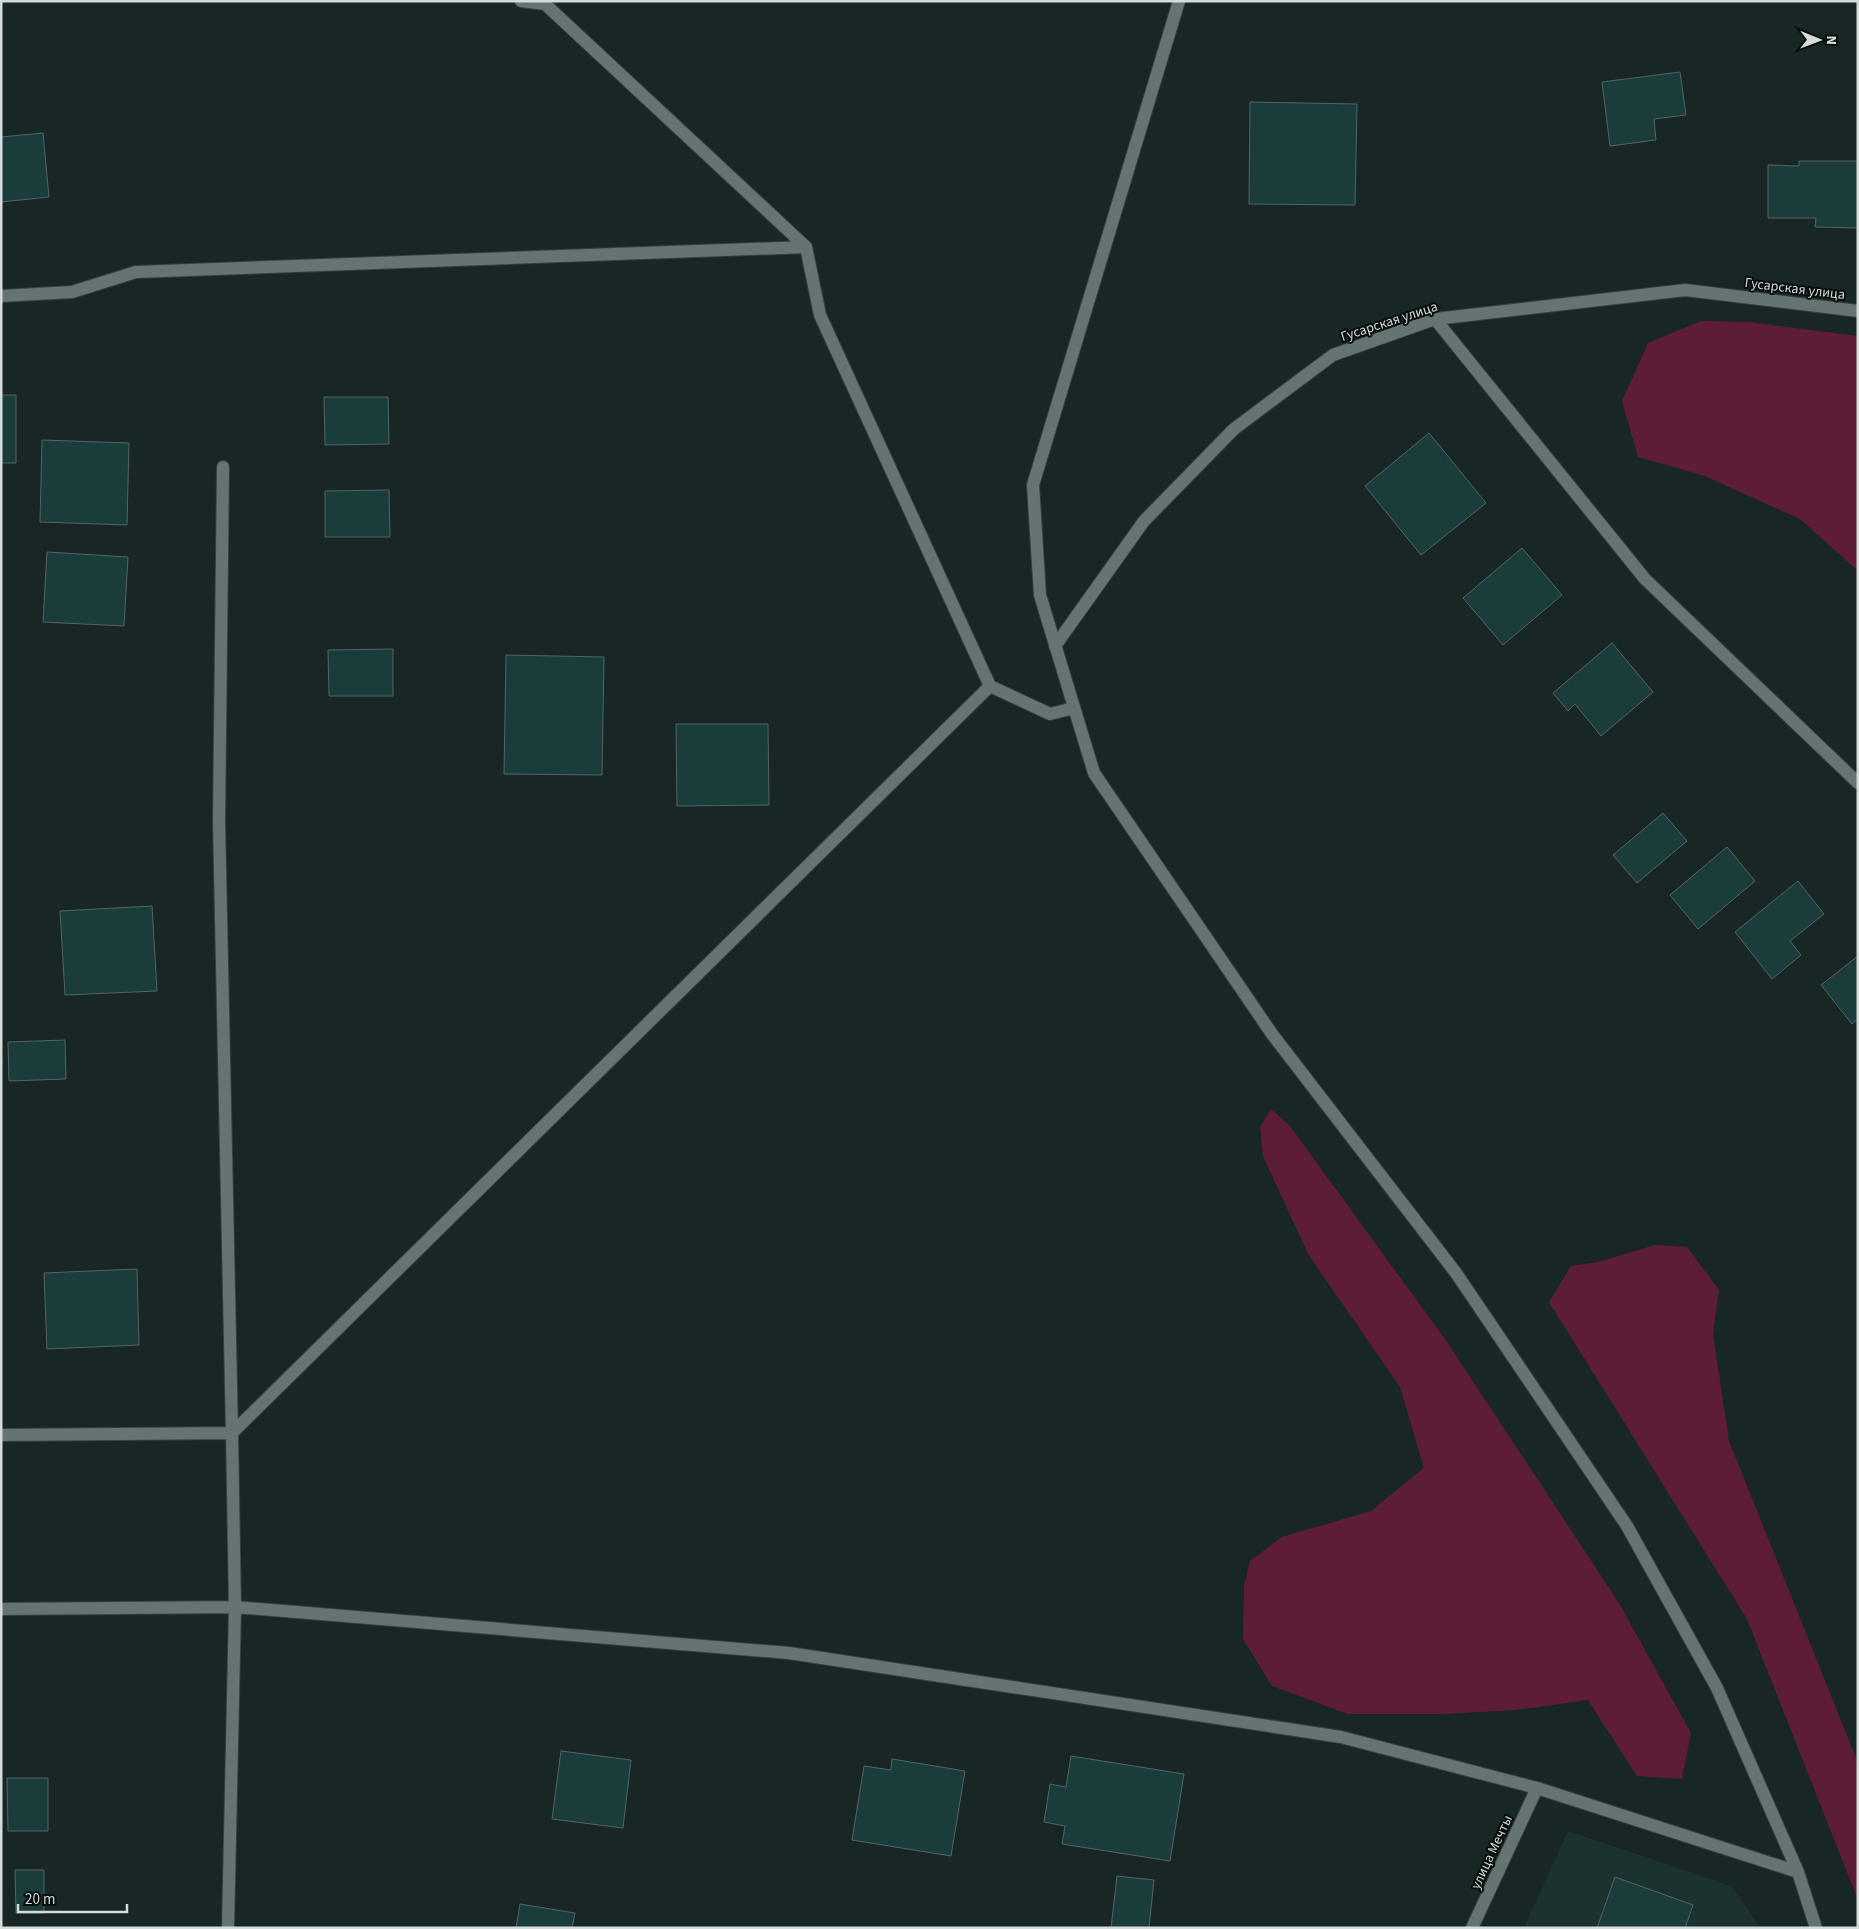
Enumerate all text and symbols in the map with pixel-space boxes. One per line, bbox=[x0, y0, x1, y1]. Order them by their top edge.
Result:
north arrow bbox=[1794, 15, 1844, 65]
text: N bbox=[1821, 35, 1841, 45]
street label: Гусарская улица bbox=[1744, 273, 1846, 305]
street label: Гусарская улица bbox=[1338, 297, 1440, 347]
street label: улица Мечты bbox=[1466, 1812, 1518, 1893]
scale bar bbox=[18, 1882, 126, 1914]
text: 20 m bbox=[25, 1889, 55, 1910]

